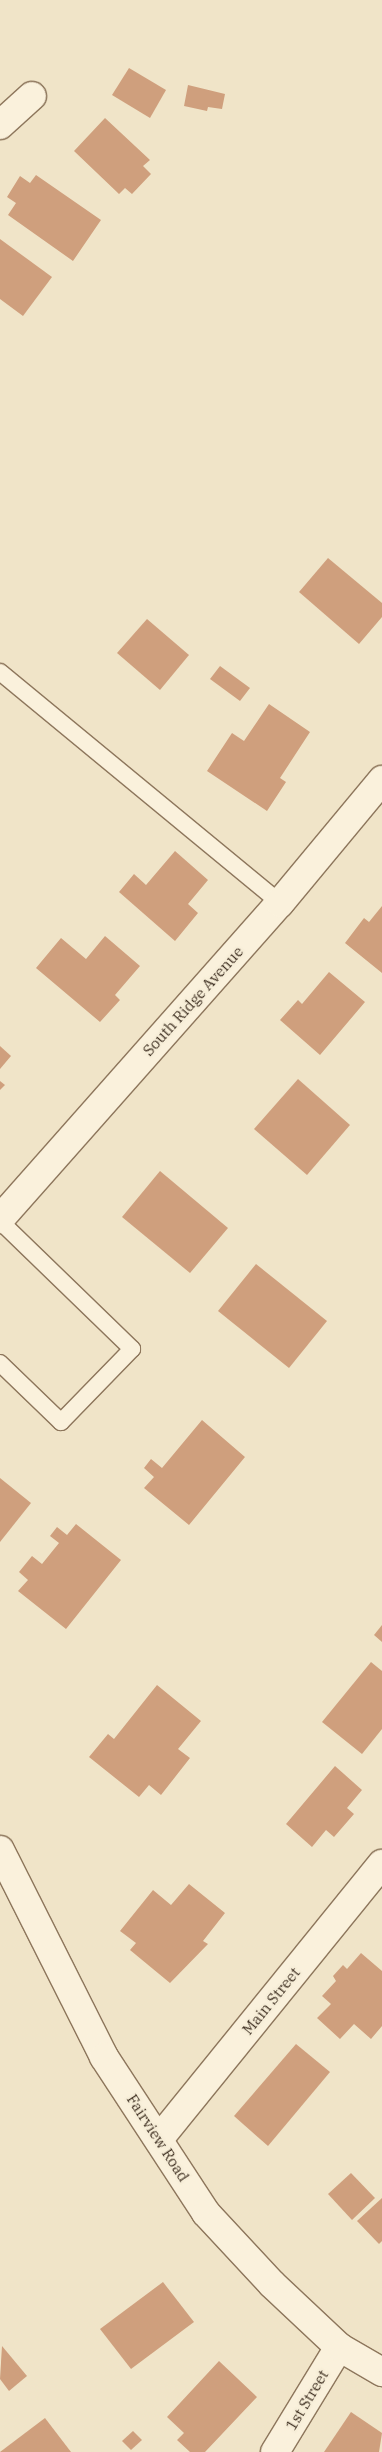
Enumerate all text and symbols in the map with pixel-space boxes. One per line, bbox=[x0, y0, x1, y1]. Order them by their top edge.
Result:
street label: South Ridge Avenue bbox=[139, 943, 247, 1059]
street label: Main Street bbox=[238, 1964, 304, 2038]
street label: Fairview Road bbox=[123, 2091, 193, 2185]
street label: 1st Street bbox=[282, 2367, 332, 2433]

